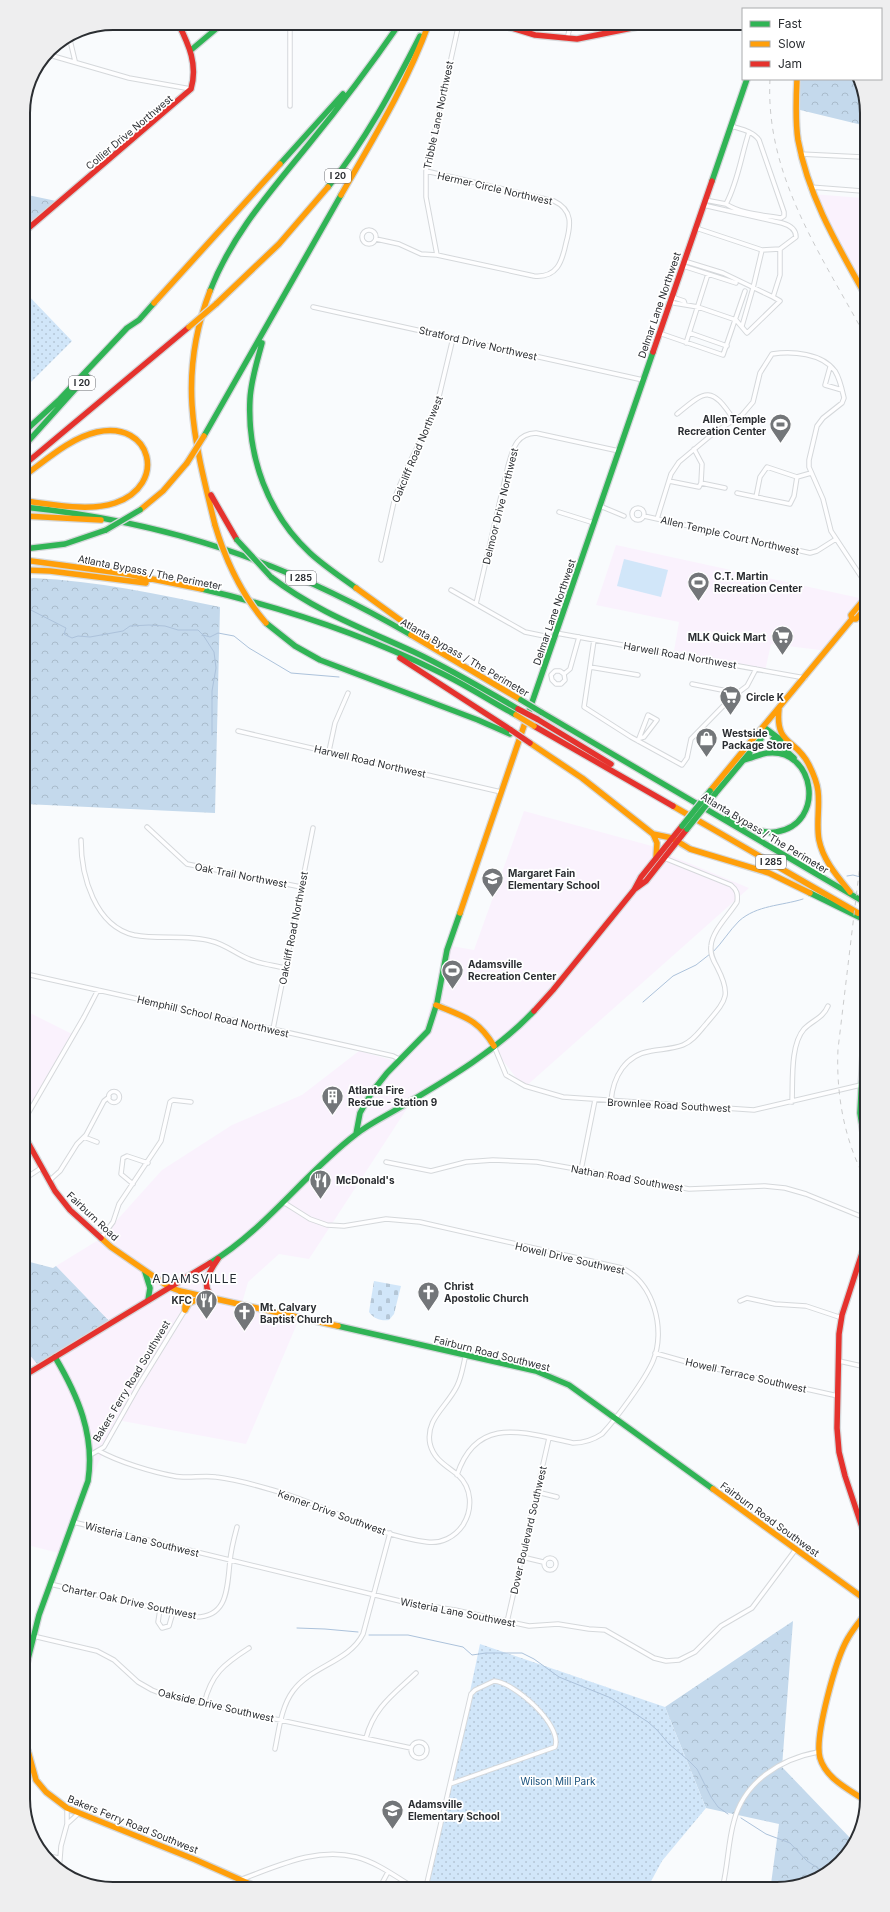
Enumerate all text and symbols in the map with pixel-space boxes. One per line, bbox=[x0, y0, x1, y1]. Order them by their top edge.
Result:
legend bbox=[742, 8, 882, 80]
text: Fast bbox=[778, 16, 802, 31]
text: Slow bbox=[778, 36, 806, 51]
text: Jam bbox=[778, 56, 802, 71]
street label: Tribble Lane Northwest bbox=[421, 59, 455, 170]
street label: Collier Drive Northwest bbox=[83, 92, 175, 172]
road number: I 20 bbox=[325, 169, 351, 183]
street label: Hermer Circle Northwest bbox=[436, 169, 554, 207]
street label: Delmar Lane Northwest bbox=[635, 250, 683, 360]
street label: Stratford Drive Northwest bbox=[418, 324, 539, 363]
road number: I 20 bbox=[69, 376, 95, 390]
street label: Oakcliff Road Northwest bbox=[389, 393, 445, 504]
sports icon: Allen Temple Recreation Center bbox=[768, 412, 794, 445]
place label: Allen Temple Recreation Center bbox=[678, 413, 766, 437]
street label: Delmoor Drive Northwest bbox=[480, 446, 520, 565]
street label: Allen Temple Court Northwest bbox=[659, 513, 801, 557]
street label: Atlanta Bypass / The Perimeter bbox=[77, 552, 223, 592]
street label: Delmar Lane Northwest bbox=[530, 557, 578, 667]
sports icon: C.T. Martin Recreation Center bbox=[686, 569, 712, 602]
place label: C.T. Martin Recreation Center bbox=[714, 570, 802, 594]
road number: I 285 bbox=[286, 571, 316, 585]
street label: Atlanta Bypass / The Perimeter bbox=[399, 615, 532, 699]
supermarket icon: MLK Quick Mart bbox=[769, 624, 795, 657]
place label: MLK Quick Mart bbox=[688, 631, 766, 643]
street label: Harwell Road Northwest bbox=[623, 639, 738, 671]
supermarket icon: Circle K bbox=[717, 684, 743, 717]
place label: Circle K bbox=[746, 691, 784, 703]
shop icon: Westside Package Store bbox=[693, 726, 719, 759]
place label: Westside Package Store bbox=[722, 727, 792, 752]
street label: Harwell Road Northwest bbox=[313, 742, 428, 780]
street label: Atlanta Bypass / The Perimeter bbox=[699, 790, 831, 876]
road number: I 285 bbox=[756, 855, 786, 869]
street label: Oak Trail Northwest bbox=[194, 860, 289, 890]
school or university icon: Margaret Fain Elementary School bbox=[479, 866, 505, 899]
place label: Margaret Fain Elementary School bbox=[508, 867, 600, 892]
street label: Oakcliff Road Northwest bbox=[276, 870, 310, 986]
sports icon: Adamsville Recreation Center bbox=[439, 957, 465, 990]
place label: Adamsville Recreation Center bbox=[468, 958, 556, 982]
street label: Hemphill School Road Northwest bbox=[136, 993, 291, 1039]
building icon: Atlanta Fire Rescue - Station 9 bbox=[319, 1083, 345, 1116]
place label: Atlanta Fire Rescue - Station 9 bbox=[348, 1084, 438, 1108]
street label: Brownlee Road Southwest bbox=[607, 1096, 732, 1114]
street label: Nathan Road Southwest bbox=[570, 1162, 685, 1194]
restaurant icon: McDonald's bbox=[307, 1167, 333, 1200]
place label: McDonald's bbox=[336, 1174, 395, 1186]
street label: Fairburn Road bbox=[65, 1189, 121, 1243]
street label: Howell Drive Southwest bbox=[514, 1240, 627, 1277]
district label: ADAMSVILLE bbox=[152, 1271, 238, 1286]
church icon: Christ Apostolic Church bbox=[416, 1279, 442, 1312]
place label: Christ Apostolic Church bbox=[444, 1280, 529, 1304]
restaurant icon: KFC bbox=[194, 1287, 220, 1320]
place label: KFC bbox=[172, 1294, 192, 1306]
church icon: Mt. Calvary Baptist Church bbox=[232, 1300, 258, 1333]
place label: Mt. Calvary Baptist Church bbox=[260, 1301, 333, 1325]
street label: Bakers Ferry Road Southwest bbox=[90, 1317, 172, 1444]
street label: Fairburn Road Southwest bbox=[433, 1333, 552, 1373]
street label: Howell Terrace Southwest bbox=[684, 1355, 808, 1395]
street label: Dover Boulevard Southwest bbox=[507, 1464, 549, 1595]
street label: Fairburn Road Southwest bbox=[718, 1479, 822, 1559]
street label: Kenner Drive Southwest bbox=[276, 1487, 388, 1537]
street label: Wisteria Lane Southwest bbox=[84, 1519, 201, 1559]
street label: Charter Oak Drive Southwest bbox=[61, 1581, 198, 1621]
street label: Wisteria Lane Southwest bbox=[399, 1595, 517, 1629]
street label: Oakside Drive Southwest bbox=[157, 1686, 276, 1724]
park label: Wilson Mill Park bbox=[520, 1775, 596, 1787]
street label: Bakers Ferry Road Southwest bbox=[66, 1792, 201, 1856]
school or university icon: Adamsville Elementary School bbox=[379, 1797, 405, 1830]
place label: Adamsville Elementary School bbox=[408, 1798, 500, 1823]

